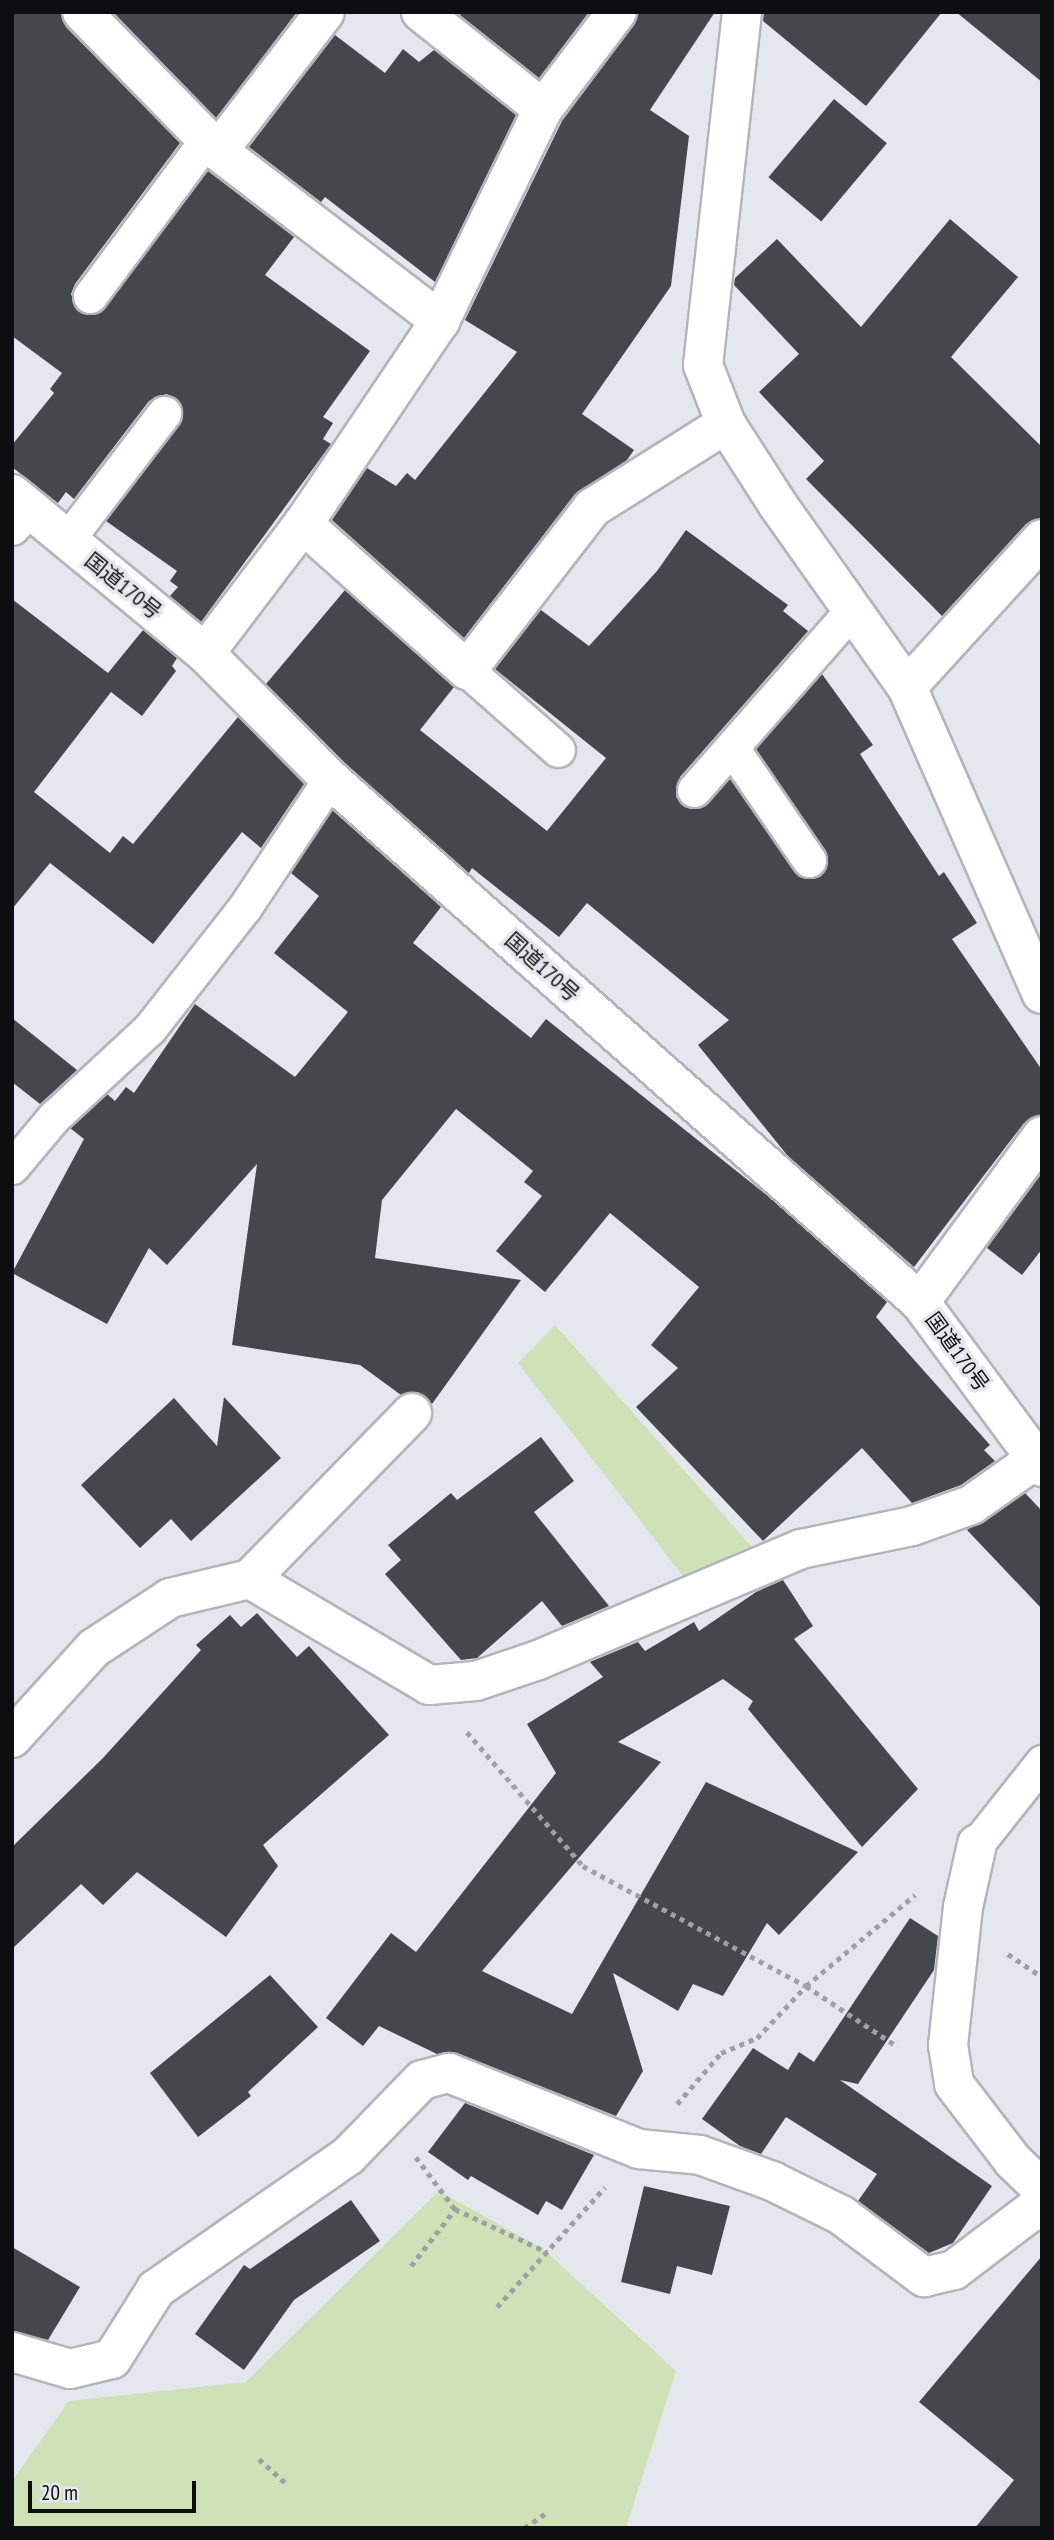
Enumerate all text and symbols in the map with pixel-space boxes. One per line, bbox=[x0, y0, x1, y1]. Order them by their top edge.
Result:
street label: 国道170号 bbox=[80, 547, 166, 625]
street label: 国道170号 bbox=[500, 927, 584, 1007]
street label: 国道170号 bbox=[920, 1308, 994, 1396]
scale bar bbox=[32, 2466, 200, 2510]
text: 20 m bbox=[41, 2479, 78, 2506]

